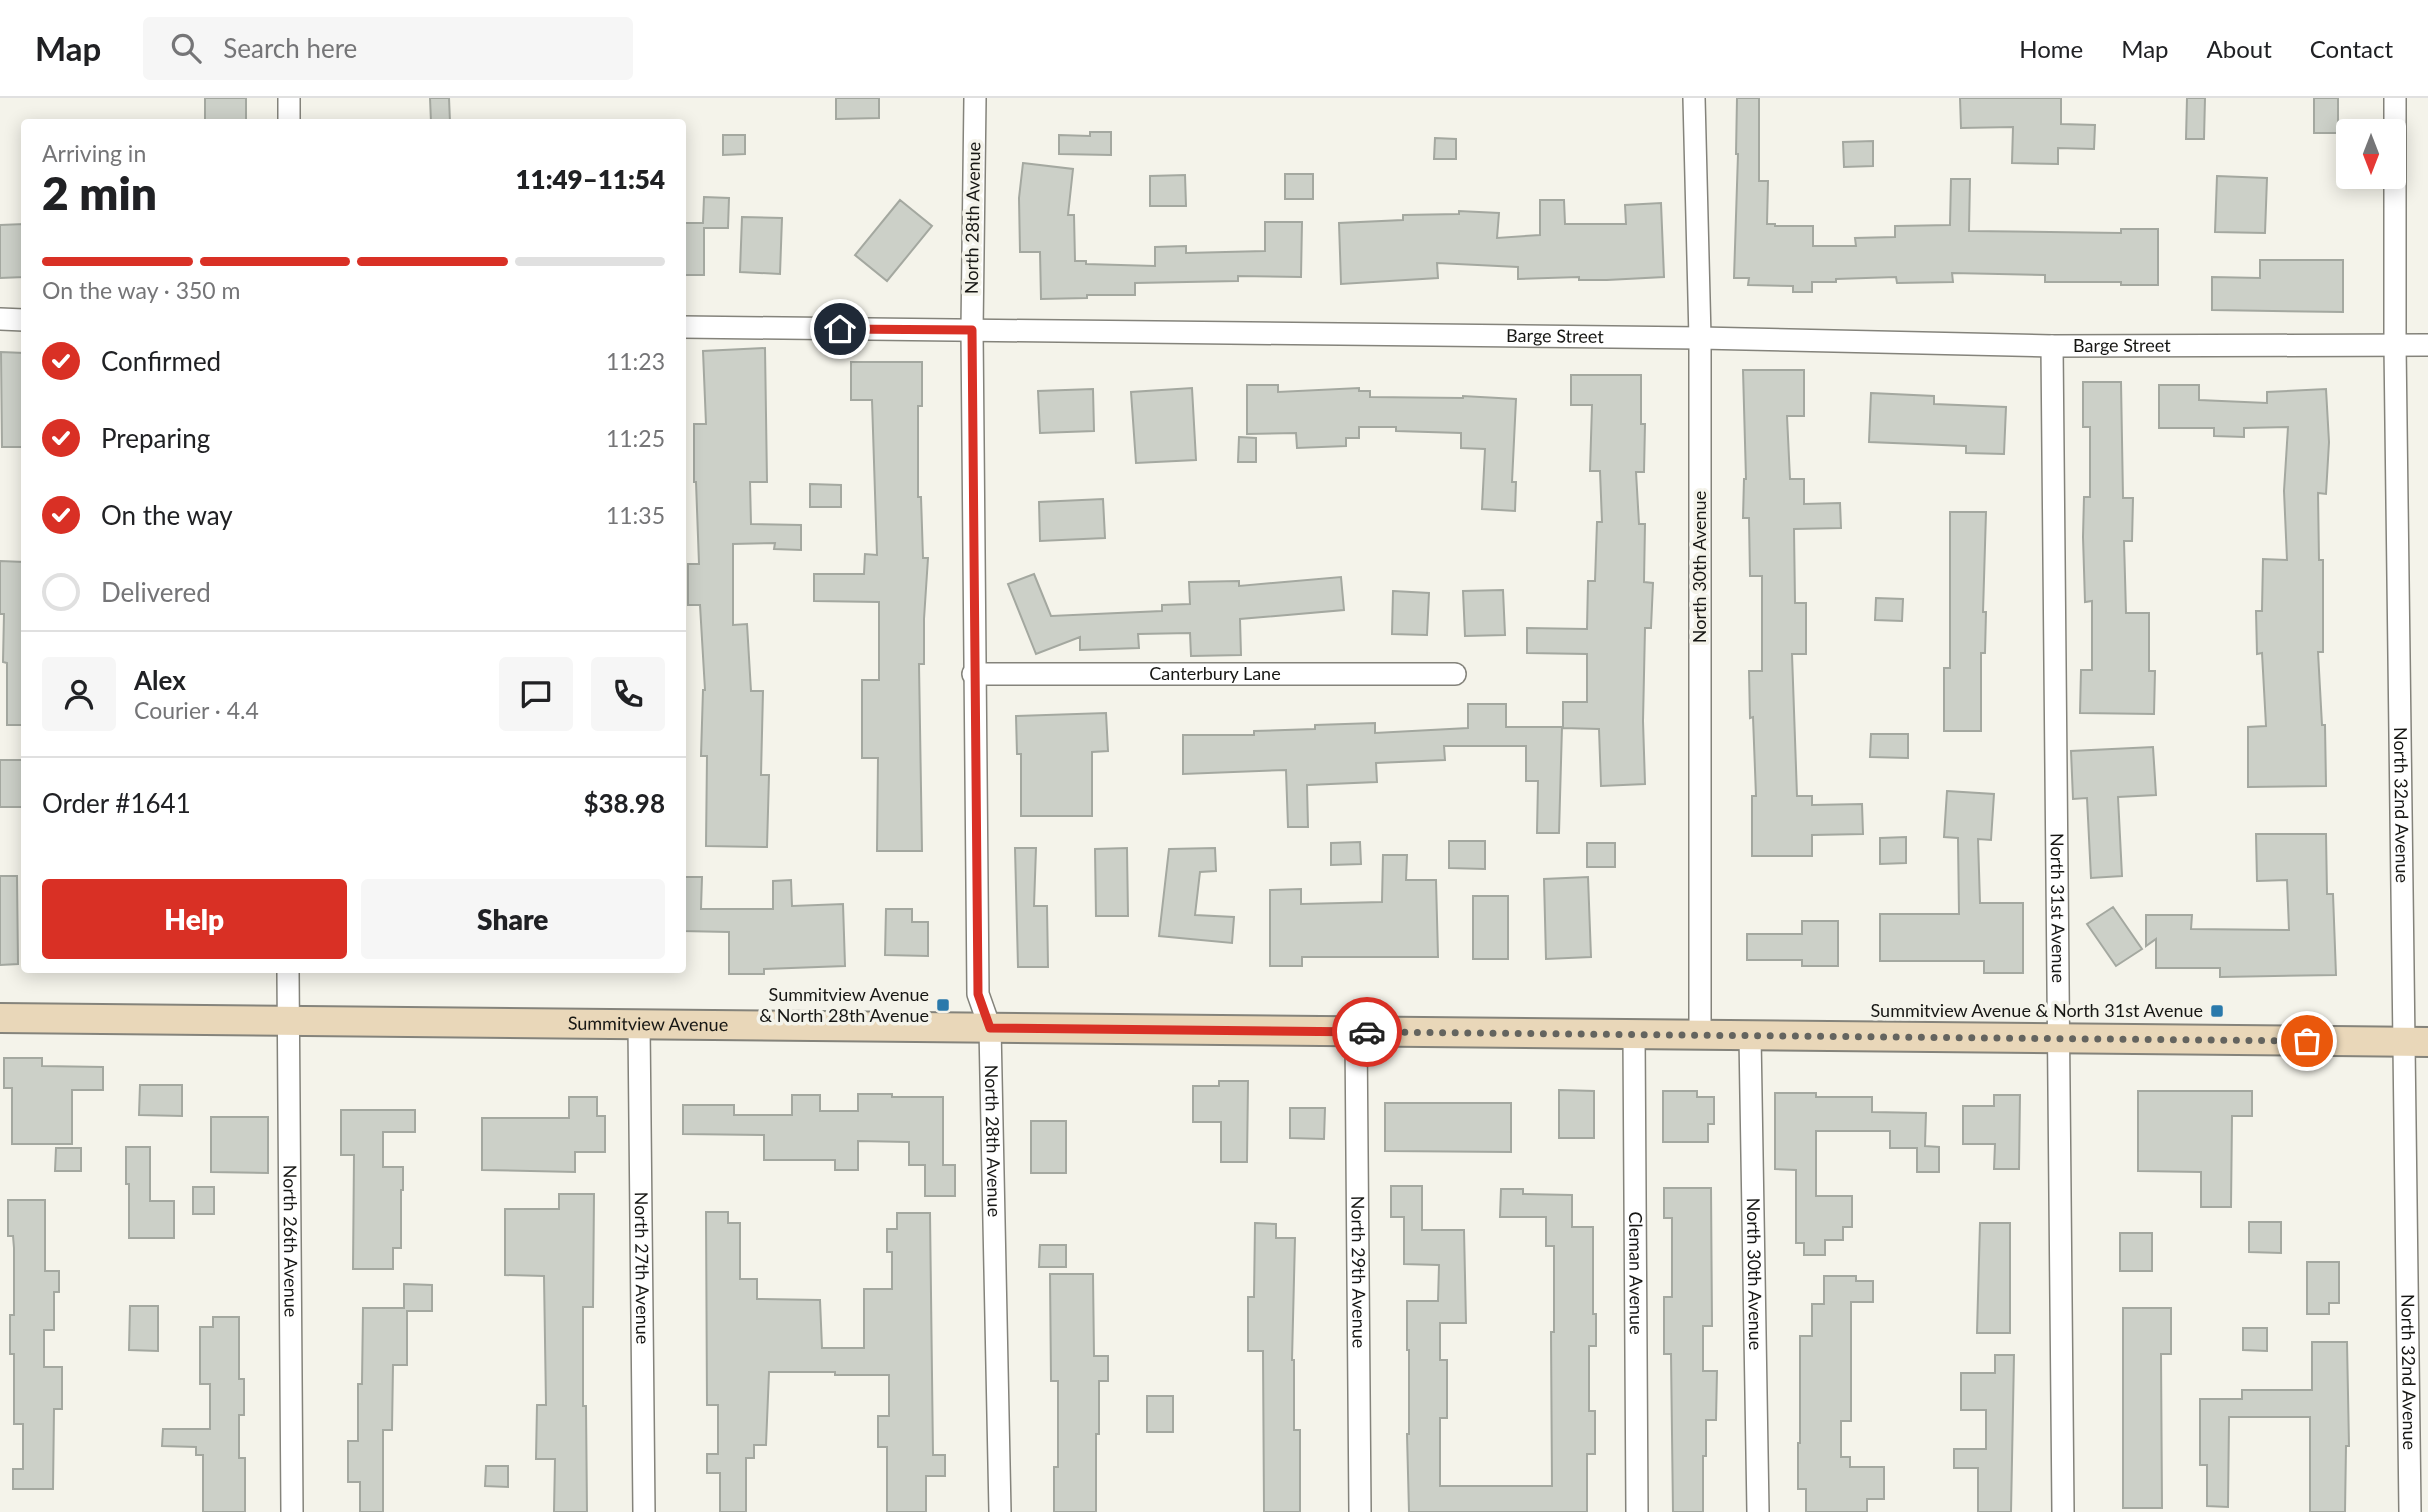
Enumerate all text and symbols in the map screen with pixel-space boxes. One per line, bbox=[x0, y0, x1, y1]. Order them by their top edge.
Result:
search box bbox=[143, 17, 633, 80]
text: Map bbox=[35, 28, 101, 68]
icon: search bbox=[167, 29, 205, 67]
text: Search here bbox=[223, 32, 357, 64]
text: Home bbox=[2019, 34, 2083, 63]
text: Map bbox=[2121, 34, 2169, 63]
text: About bbox=[2207, 34, 2272, 63]
text: Contact bbox=[2310, 34, 2393, 63]
north arrow bbox=[2336, 119, 2406, 189]
map controls bbox=[2336, 119, 2406, 189]
text: Arriving in bbox=[42, 139, 146, 167]
street label: North 28th Avenue bbox=[960, 142, 984, 294]
text: 11:49–11:54 bbox=[515, 163, 665, 195]
text: 2 min bbox=[42, 165, 157, 220]
text: On the way · 350 m bbox=[42, 276, 241, 304]
pin bbox=[810, 299, 870, 359]
icon: home bbox=[821, 310, 859, 348]
street label: Barge Street bbox=[1506, 324, 1604, 347]
street label: Barge Street bbox=[2073, 334, 2171, 356]
icon: check bbox=[42, 342, 80, 380]
text: Confirmed bbox=[101, 345, 221, 377]
text: 11:23 bbox=[606, 347, 665, 375]
icon: check bbox=[42, 419, 80, 457]
text: Preparing bbox=[101, 422, 210, 454]
text: 11:25 bbox=[606, 424, 665, 452]
street label: North 30th Avenue bbox=[1688, 491, 1710, 643]
icon: check bbox=[42, 496, 80, 534]
text: On the way bbox=[101, 499, 233, 531]
text: 11:35 bbox=[606, 501, 665, 529]
text: Delivered bbox=[101, 576, 211, 608]
button: person bbox=[42, 657, 116, 731]
button: chat bbox=[499, 657, 573, 731]
button: phone bbox=[591, 657, 665, 731]
street label: Canterbury Lane bbox=[1149, 662, 1281, 684]
text: Alex bbox=[134, 664, 186, 696]
text: Courier · 4.4 bbox=[134, 696, 259, 724]
street label: North 32nd Avenue bbox=[2390, 727, 2414, 883]
text: Order #1641 bbox=[42, 787, 191, 819]
text: $38.98 bbox=[583, 787, 665, 819]
street label: North 31st Avenue bbox=[2047, 833, 2070, 983]
button: Help bbox=[42, 879, 347, 959]
button: Share bbox=[361, 879, 665, 959]
place label: Summitview Avenue & North 28th Avenue bbox=[759, 983, 929, 1026]
marker: Summitview Avenue & North 28th Avenue bbox=[935, 997, 951, 1013]
courier bbox=[1332, 997, 1402, 1067]
place label: Summitview Avenue & North 31st Avenue bbox=[1871, 999, 2203, 1021]
marker: Summitview Avenue & North 31st Avenue bbox=[2209, 1003, 2225, 1019]
pin bbox=[2277, 1011, 2337, 1071]
street label: Summitview Avenue bbox=[568, 1012, 728, 1035]
icon: car bbox=[1348, 1013, 1386, 1051]
icon: bag bbox=[2288, 1022, 2326, 1060]
street label: North 28th Avenue bbox=[981, 1064, 1006, 1217]
street label: North 26th Avenue bbox=[279, 1165, 303, 1317]
street label: North 27th Avenue bbox=[631, 1192, 654, 1344]
street label: North 29th Avenue bbox=[1347, 1196, 1371, 1348]
street label: North 30th Avenue bbox=[1743, 1198, 1767, 1350]
street label: Cleman Avenue bbox=[1625, 1211, 1648, 1335]
street label: North 32nd Avenue bbox=[2397, 1294, 2421, 1450]

